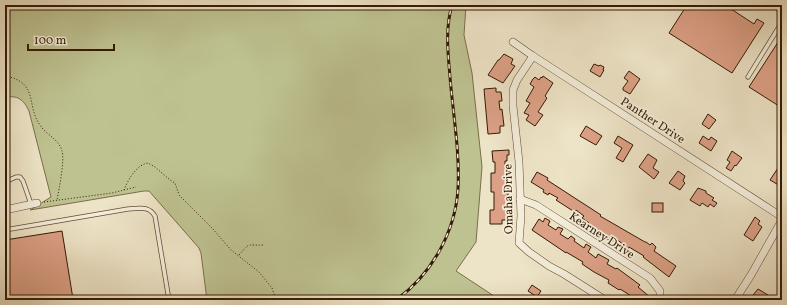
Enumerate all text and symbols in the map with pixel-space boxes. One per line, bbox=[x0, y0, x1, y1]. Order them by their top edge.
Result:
scale bar bbox=[28, 26, 114, 52]
text: 100 m bbox=[34, 33, 67, 49]
street label: Panther Drive bbox=[617, 94, 688, 148]
street label: Omaha Drive bbox=[500, 163, 518, 234]
street label: Kearney Drive bbox=[566, 209, 637, 263]

